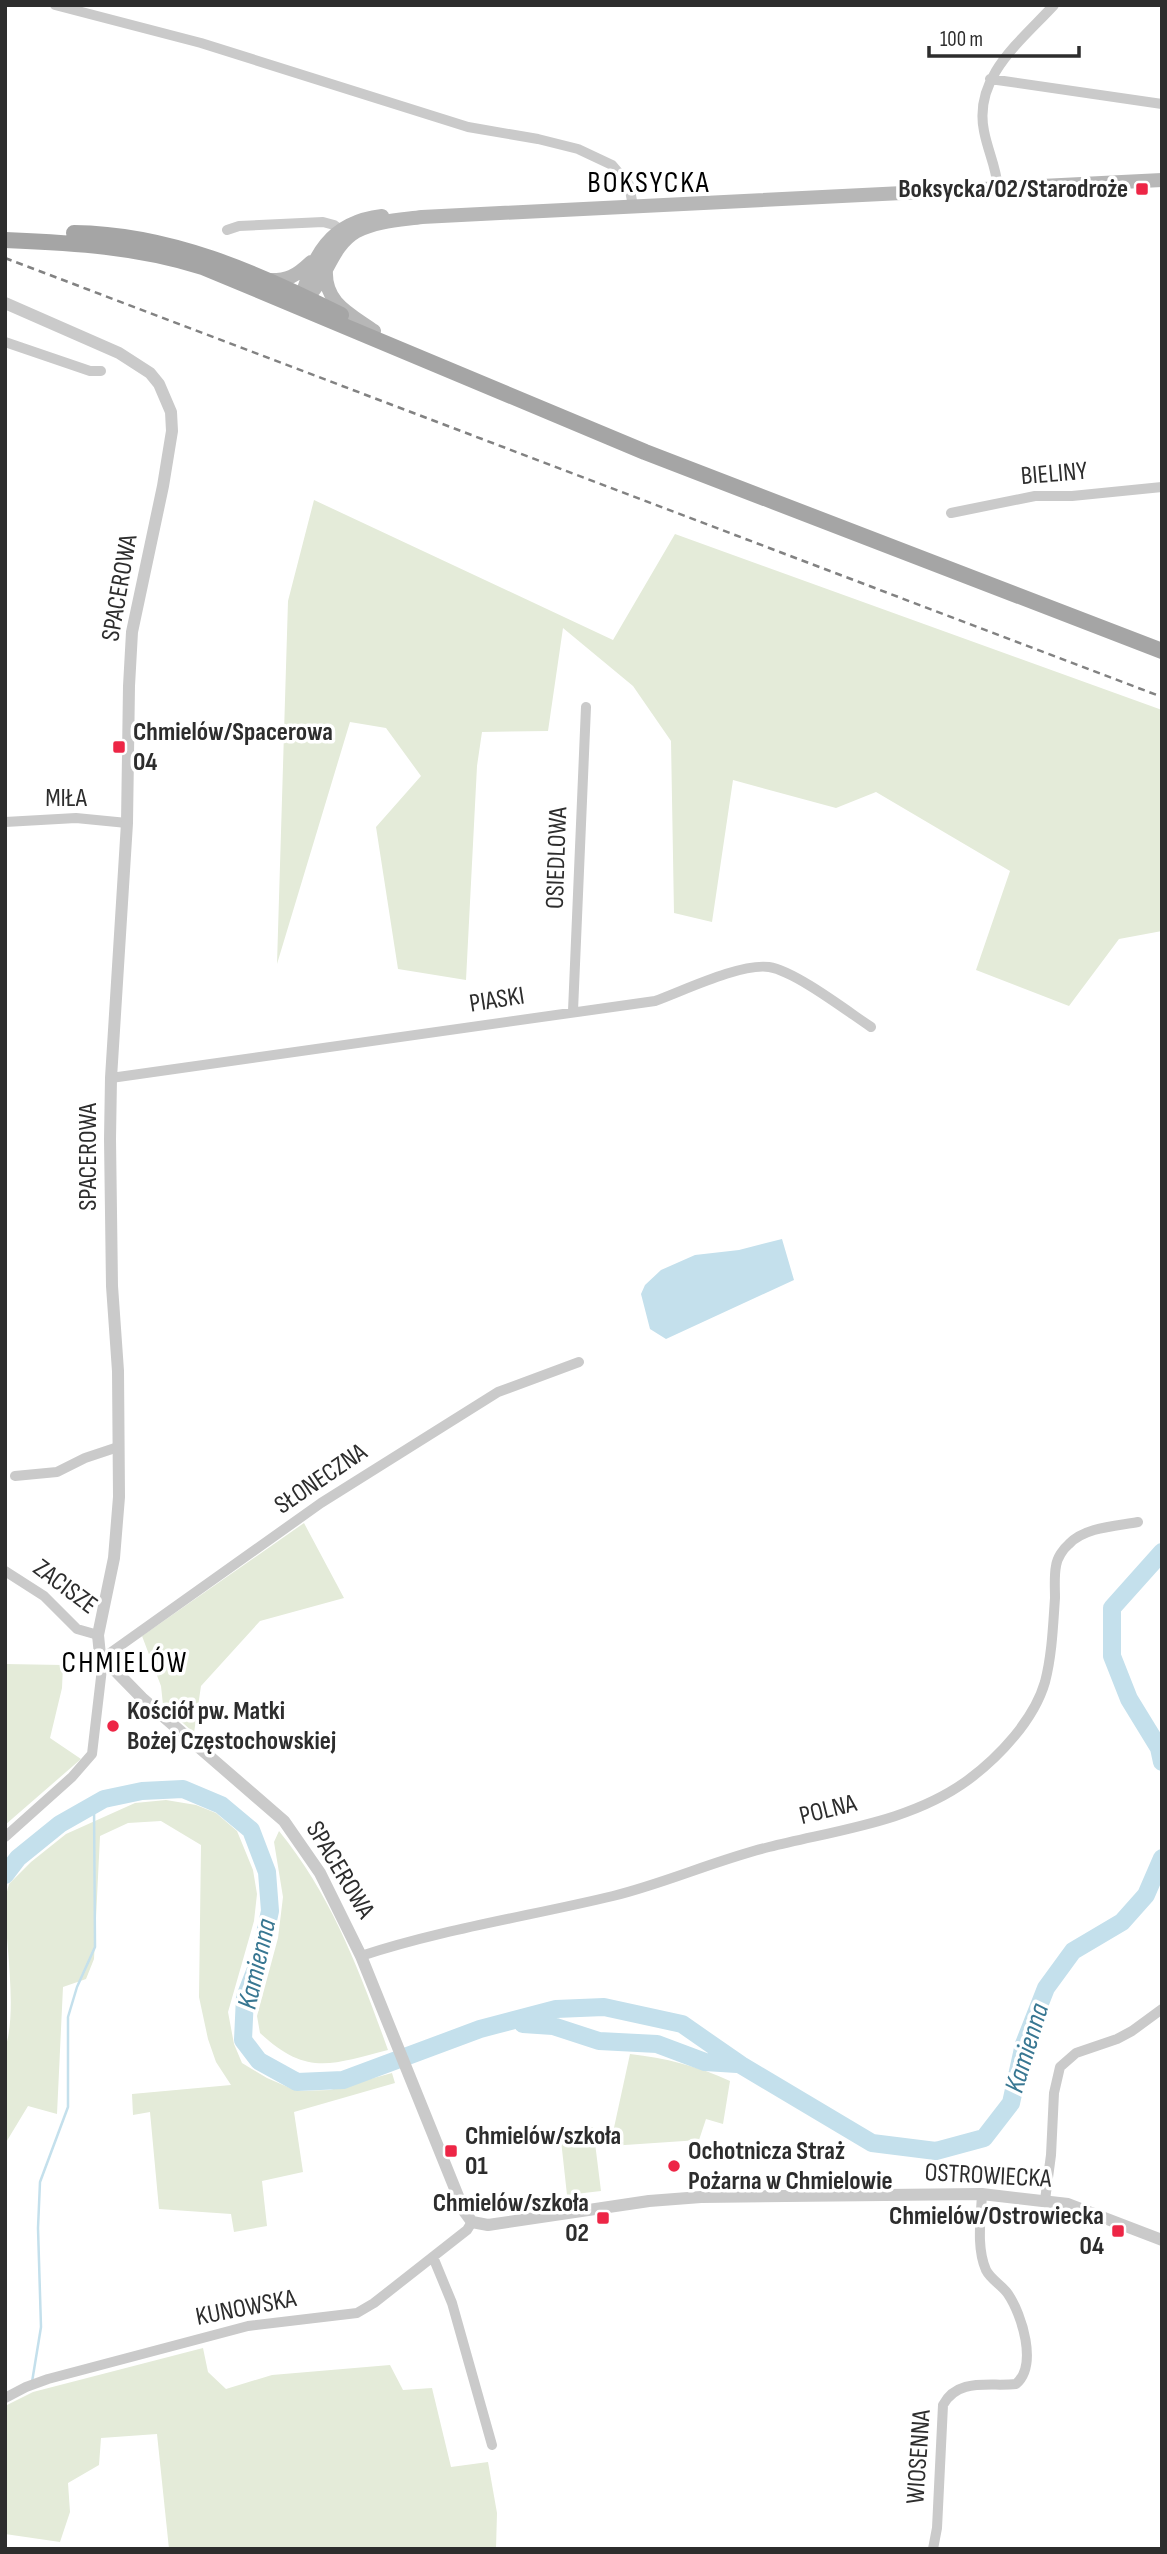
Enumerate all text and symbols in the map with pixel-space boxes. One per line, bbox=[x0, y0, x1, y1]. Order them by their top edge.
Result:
scale bar bbox=[929, 14, 1080, 58]
text: 100 m bbox=[940, 27, 983, 52]
district label: BOKSYCKA bbox=[587, 165, 711, 201]
place label: Boksycka/02/Starodroże bbox=[898, 174, 1128, 205]
marker: Boksycka/02/Starodroże bbox=[1134, 181, 1150, 197]
street label: BIELINY bbox=[1020, 456, 1089, 492]
street label: SPACEROWA bbox=[95, 531, 145, 644]
place label: Chmielów/Spacerowa 04 bbox=[133, 717, 333, 778]
marker: Chmielów/Spacerowa 04 bbox=[111, 739, 127, 755]
street label: MIŁA bbox=[45, 783, 88, 814]
street label: OSIEDLOWA bbox=[540, 806, 574, 909]
street label: PIASKI bbox=[467, 980, 527, 1020]
street label: SPACEROWA bbox=[73, 1102, 104, 1211]
street label: SŁONECZNA bbox=[269, 1436, 374, 1521]
street label: ZACISZE bbox=[27, 1553, 103, 1621]
district label: CHMIELÓW bbox=[62, 1645, 188, 1681]
place label: Kościół pw. Matki Bożej Częstochowskiej bbox=[127, 1696, 336, 1757]
marker: Kościół pw. Matki Bożej Częstochowskiej bbox=[105, 1718, 121, 1734]
street label: POLNA bbox=[796, 1788, 861, 1832]
street label: SPACEROWA bbox=[299, 1816, 381, 1925]
water label: Kamienna bbox=[231, 1915, 284, 2012]
water label: Kamienna bbox=[998, 1999, 1056, 2097]
place label: Chmielów/szkoła 01 bbox=[465, 2121, 621, 2182]
place label: Ochotnicza Straż Pożarna w Chmielowie bbox=[688, 2136, 893, 2197]
marker: Chmielów/szkoła 01 bbox=[443, 2143, 459, 2159]
street label: OSTROWIECKA bbox=[924, 2157, 1053, 2195]
marker: Ochotnicza Straż Pożarna w Chmielowie bbox=[666, 2158, 682, 2174]
place label: Chmielów/szkoła 02 bbox=[433, 2188, 589, 2249]
place label: Chmielów/Ostrowiecka 04 bbox=[889, 2201, 1104, 2262]
marker: Chmielów/szkoła 02 bbox=[595, 2210, 611, 2226]
marker: Chmielów/Ostrowiecka 04 bbox=[1110, 2223, 1126, 2239]
street label: KUNOWSKA bbox=[193, 2283, 300, 2333]
street label: WIOSENNA bbox=[900, 2408, 938, 2505]

